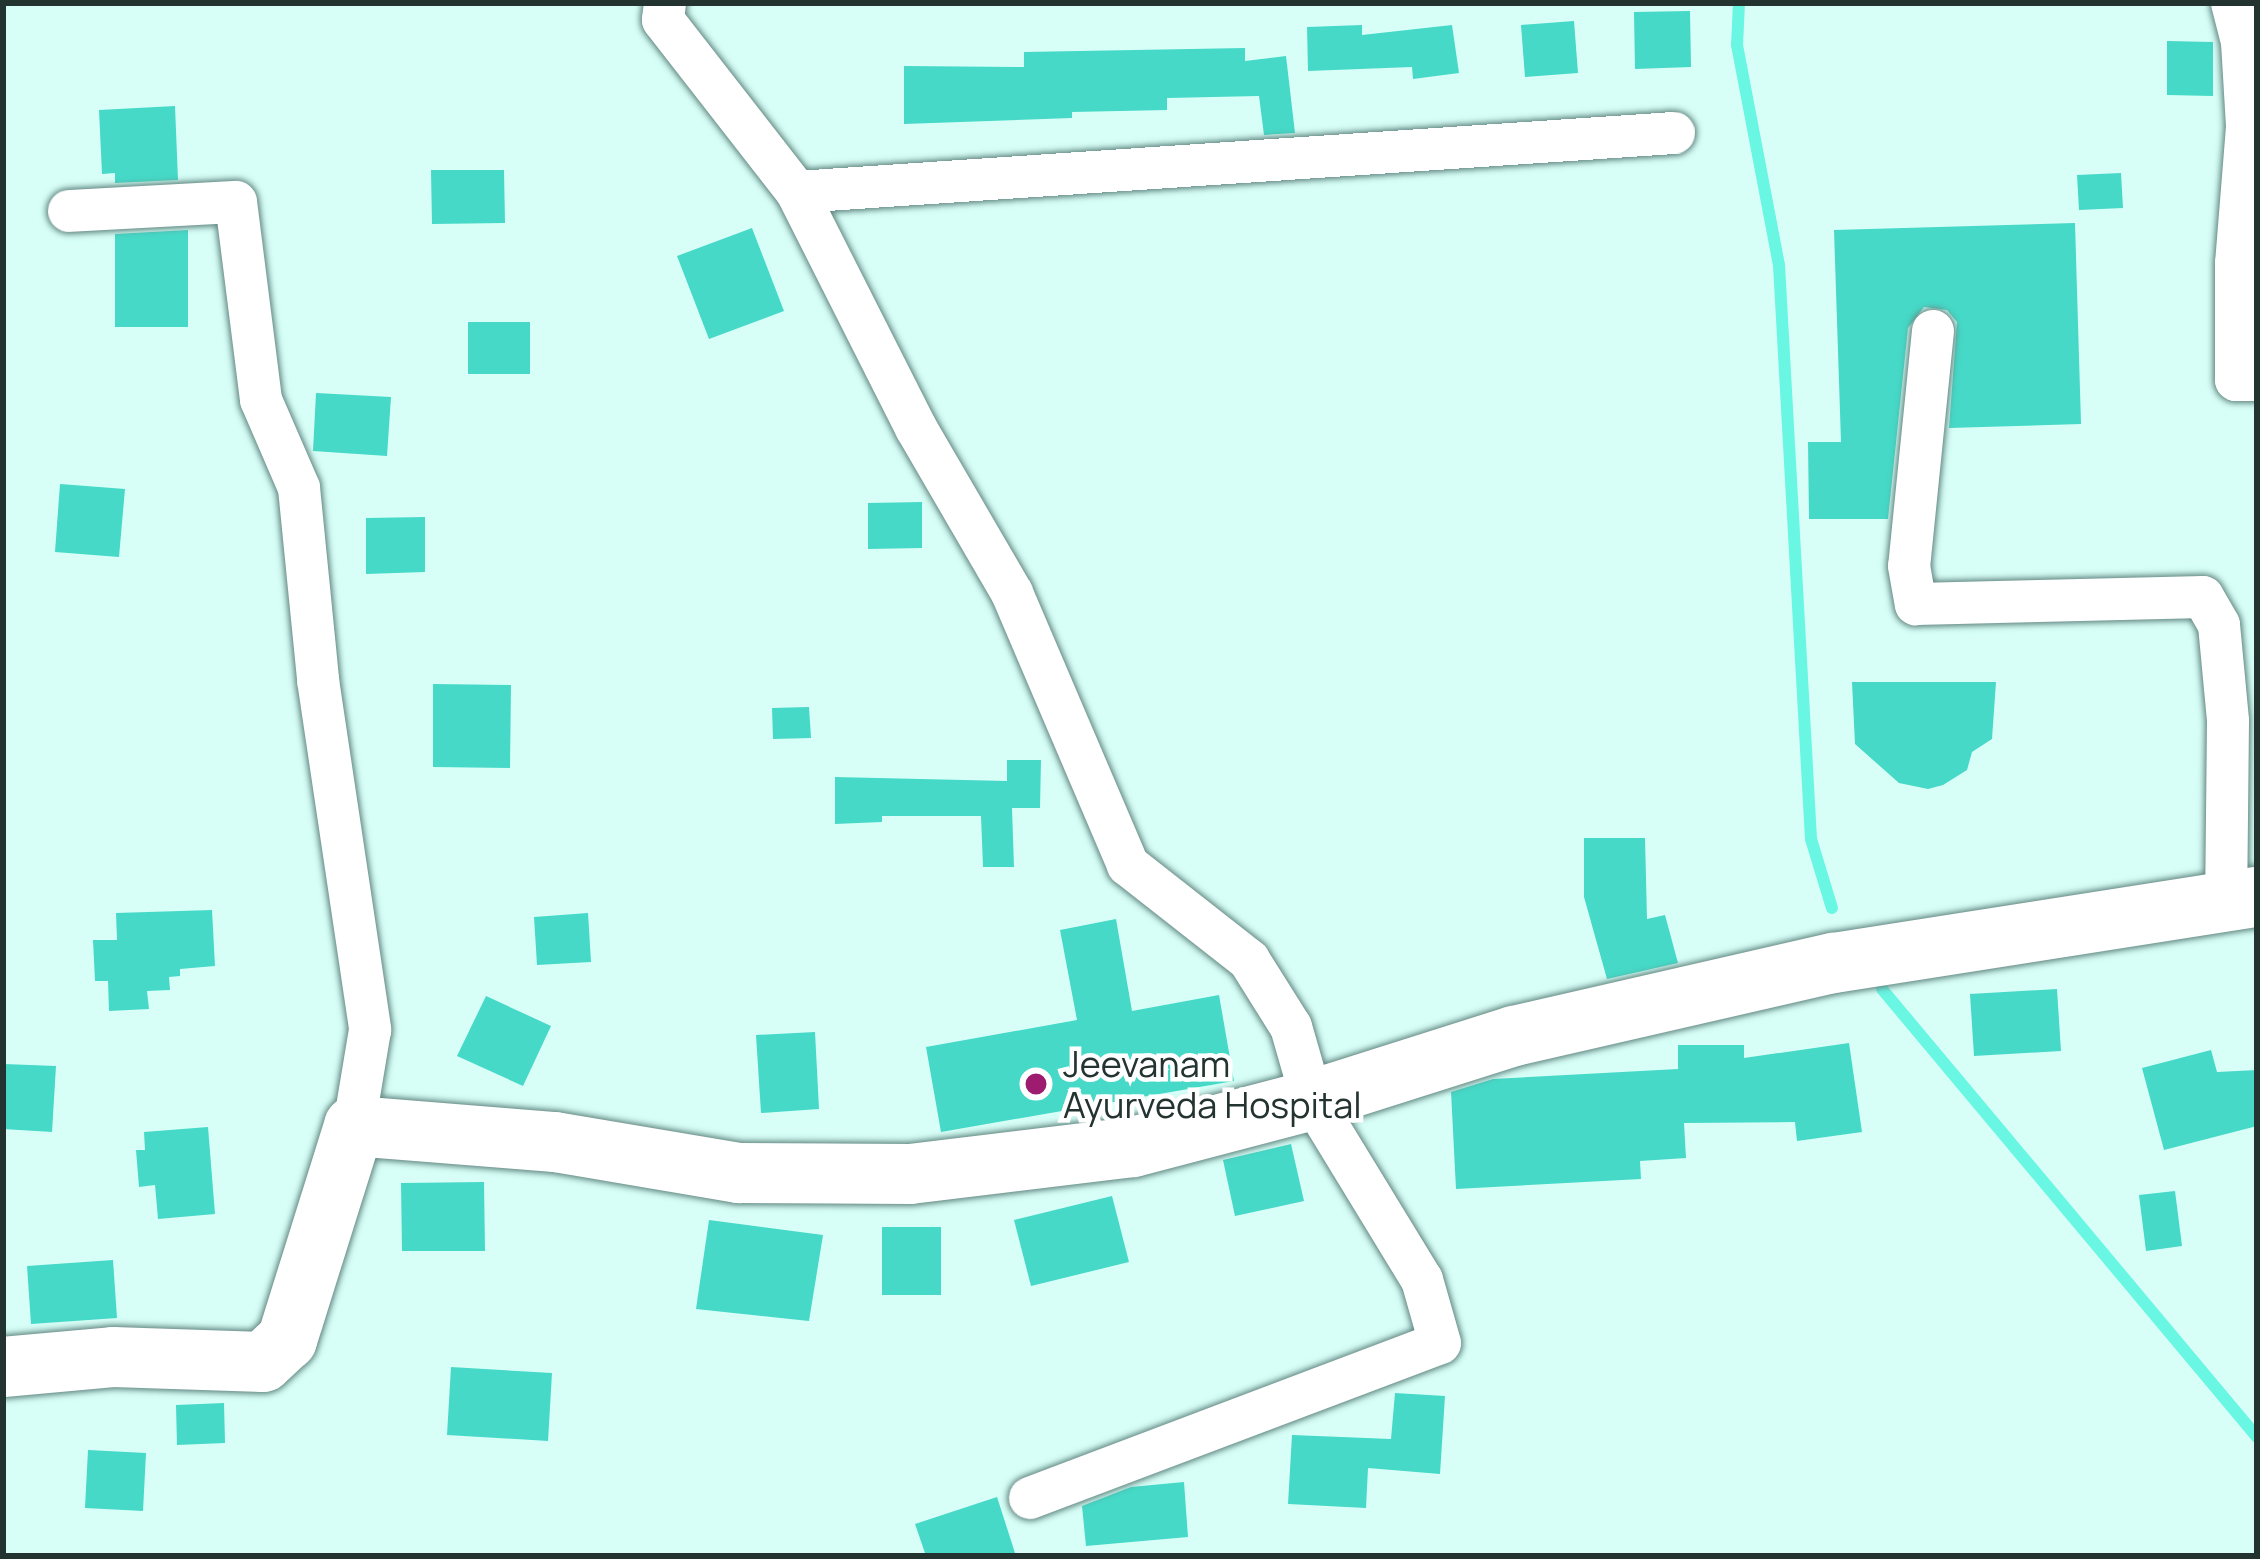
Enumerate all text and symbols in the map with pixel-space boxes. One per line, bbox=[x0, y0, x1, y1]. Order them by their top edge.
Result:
place label: Jeevanam Ayurveda Hospital bbox=[1063, 1041, 1362, 1126]
marker: Jeevanam Ayurveda Hospital bbox=[1020, 1068, 1052, 1100]

